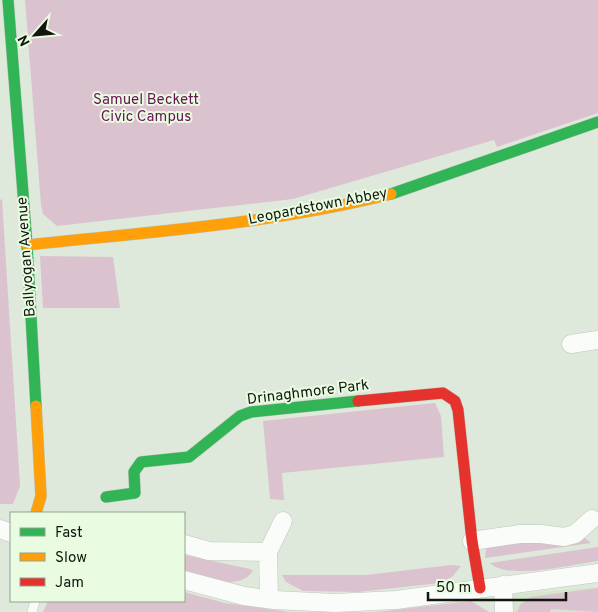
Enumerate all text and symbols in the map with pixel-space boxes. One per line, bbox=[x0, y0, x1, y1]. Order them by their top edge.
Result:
north arrow bbox=[10, 10, 60, 60]
text: N bbox=[15, 32, 35, 49]
park label: Samuel Beckett Civic Campus bbox=[93, 91, 199, 127]
street label: Leopardstown Abbey bbox=[247, 184, 389, 230]
street label: Ballyogan Avenue bbox=[13, 196, 41, 318]
street label: Drinaghmore Park bbox=[246, 376, 370, 410]
legend bbox=[10, 512, 185, 602]
text: Fast bbox=[55, 524, 83, 543]
text: Slow bbox=[55, 549, 87, 568]
scale bar bbox=[428, 570, 566, 602]
text: Jam bbox=[55, 574, 84, 593]
text: 50 m bbox=[436, 579, 471, 598]

